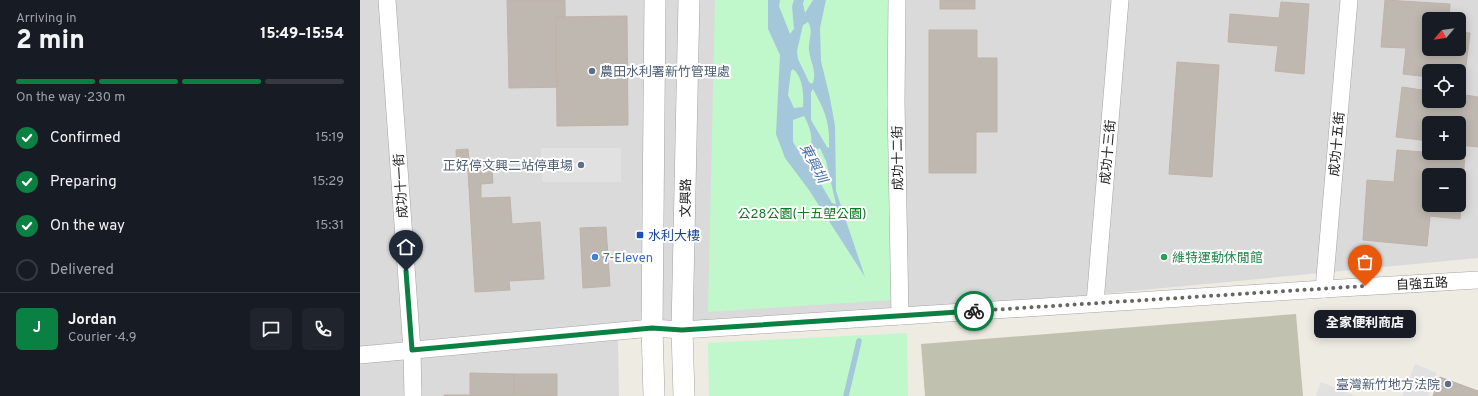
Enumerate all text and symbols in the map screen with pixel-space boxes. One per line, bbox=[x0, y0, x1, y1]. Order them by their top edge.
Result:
text: Arriving in bbox=[16, 11, 77, 27]
north arrow bbox=[1422, 12, 1466, 56]
map controls bbox=[1422, 12, 1466, 212]
text: 2 min bbox=[16, 25, 85, 58]
text: 15:49–15:54 bbox=[260, 25, 344, 44]
place label: 農田水利署新竹管理處 bbox=[600, 64, 730, 81]
button: locate bbox=[1422, 64, 1466, 108]
marker: 農田水利署新竹管理處 bbox=[587, 66, 597, 76]
text: On the way · 230 m bbox=[16, 90, 125, 106]
street label: 成功十五街 bbox=[1327, 111, 1349, 177]
button: + bbox=[1422, 116, 1466, 160]
street label: 成功十三街 bbox=[1098, 119, 1120, 185]
street label: 成功十二街 bbox=[890, 125, 908, 191]
icon: check bbox=[16, 127, 38, 149]
text: Confirmed bbox=[50, 129, 121, 148]
text: 15:19 bbox=[316, 130, 344, 146]
water label: 東興圳 bbox=[795, 141, 831, 188]
street label: 成功十一街 bbox=[392, 153, 412, 219]
place label: 正好停文興二站停車場 bbox=[443, 158, 573, 175]
marker: 正好停文興二站停車場 bbox=[576, 160, 586, 170]
button: − bbox=[1422, 168, 1466, 212]
icon: check bbox=[16, 171, 38, 193]
text: Preparing bbox=[50, 173, 117, 192]
text: 15:29 bbox=[312, 174, 344, 190]
street label: 文興路 bbox=[678, 178, 695, 218]
park label: 公28公園(十五塱公園) bbox=[738, 207, 866, 223]
icon: check bbox=[16, 215, 38, 237]
text: On the way bbox=[50, 217, 125, 236]
text: 15:31 bbox=[316, 218, 344, 234]
place label: 水利大樓 bbox=[648, 229, 700, 245]
pin bbox=[389, 230, 423, 271]
marker: 水利大樓 bbox=[635, 230, 645, 240]
icon: home bbox=[395, 236, 417, 258]
pin bbox=[1348, 245, 1382, 286]
place label: 維特運動休閒館 bbox=[1172, 250, 1263, 267]
place label: 7-Eleven bbox=[603, 251, 653, 267]
icon: bag bbox=[1354, 251, 1376, 273]
marker: 7-Eleven bbox=[590, 252, 600, 262]
marker: 維特運動休閒館 bbox=[1159, 252, 1169, 262]
text: Delivered bbox=[50, 261, 114, 280]
street label: 自強五路 bbox=[1396, 276, 1448, 294]
courier bbox=[954, 291, 994, 331]
icon: bike bbox=[963, 300, 985, 322]
button: chat bbox=[250, 308, 292, 350]
button: phone bbox=[302, 308, 344, 350]
callout: 全家便利商店 bbox=[1314, 310, 1416, 338]
text: Jordan bbox=[68, 311, 117, 330]
text: 全家便利商店 bbox=[1326, 316, 1404, 332]
text: J bbox=[33, 319, 41, 338]
text: Courier · 4.9 bbox=[68, 330, 136, 346]
place label: 臺灣新竹地方法院 bbox=[1336, 378, 1440, 394]
marker: 臺灣新竹地方法院 bbox=[1443, 379, 1453, 389]

